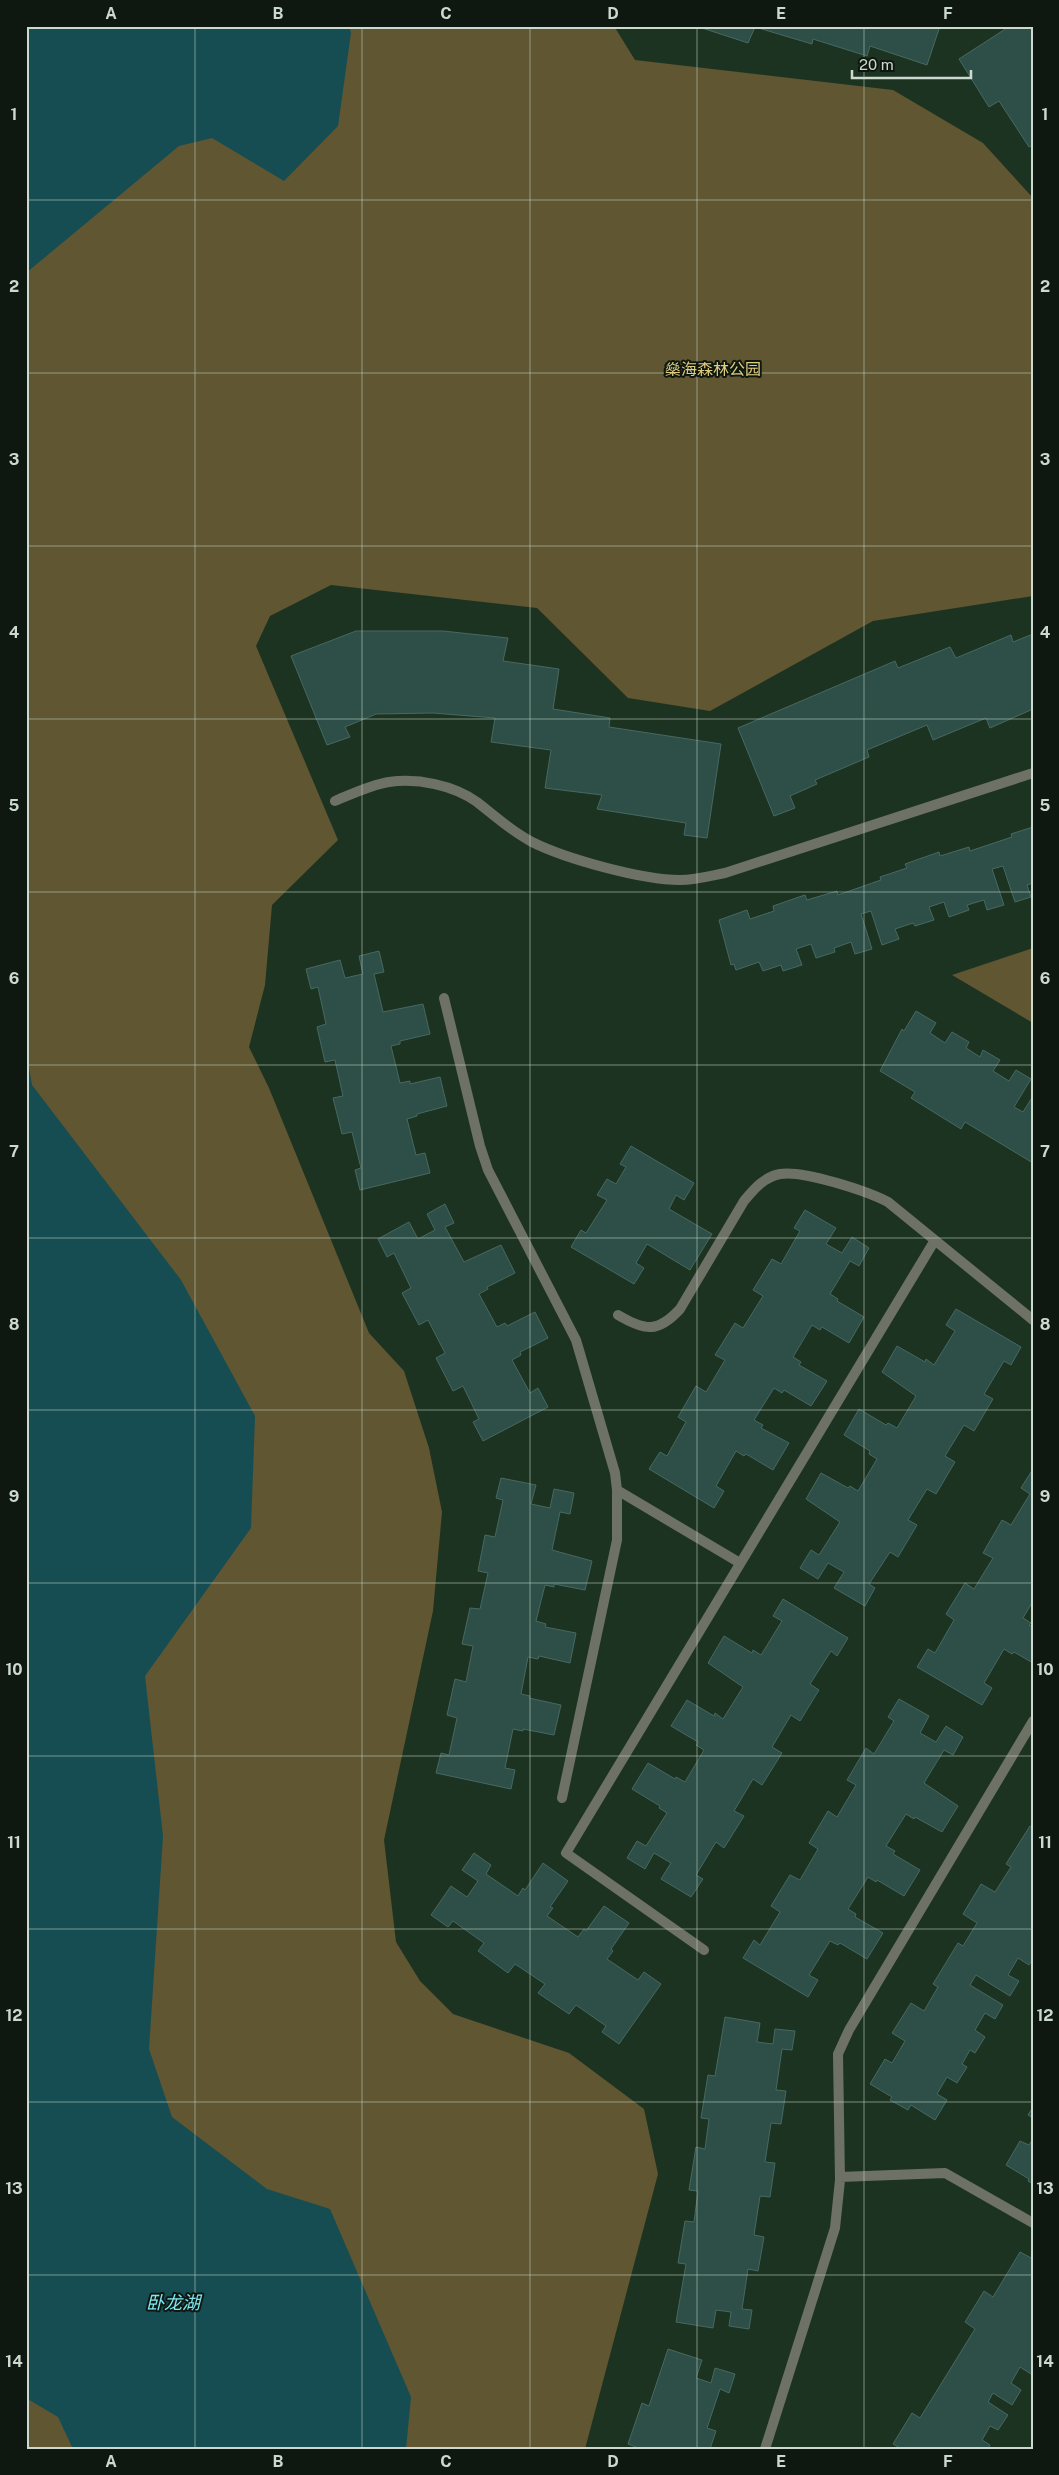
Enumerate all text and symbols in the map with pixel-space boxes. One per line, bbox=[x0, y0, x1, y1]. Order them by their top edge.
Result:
text: A bbox=[105, 4, 117, 23]
text: B bbox=[273, 4, 284, 23]
text: C bbox=[440, 4, 452, 23]
text: D bbox=[607, 4, 619, 23]
text: E bbox=[776, 4, 786, 23]
text: F bbox=[943, 4, 953, 23]
scale bar bbox=[852, 48, 970, 80]
text: 20 m bbox=[859, 56, 894, 73]
text: 1 bbox=[11, 105, 17, 124]
text: 1 bbox=[1042, 105, 1048, 124]
text: 2 bbox=[9, 277, 19, 296]
text: 2 bbox=[1040, 277, 1050, 296]
park label: 燊海森林公园 bbox=[665, 360, 761, 379]
text: 3 bbox=[9, 450, 19, 469]
text: 3 bbox=[1040, 450, 1050, 469]
text: 4 bbox=[9, 623, 20, 642]
text: 4 bbox=[1040, 623, 1051, 642]
text: 5 bbox=[9, 796, 20, 815]
text: 5 bbox=[1040, 796, 1051, 815]
text: 6 bbox=[9, 969, 19, 988]
text: 6 bbox=[1040, 969, 1050, 988]
text: 7 bbox=[9, 1142, 19, 1161]
text: 7 bbox=[1040, 1142, 1050, 1161]
text: 8 bbox=[9, 1315, 20, 1334]
text: 8 bbox=[1040, 1315, 1051, 1334]
text: 9 bbox=[9, 1487, 19, 1506]
text: 9 bbox=[1040, 1487, 1050, 1506]
text: 10 bbox=[5, 1660, 23, 1679]
text: 10 bbox=[1036, 1660, 1054, 1679]
text: 11 bbox=[7, 1833, 21, 1852]
text: 11 bbox=[1038, 1833, 1052, 1852]
text: 12 bbox=[5, 2006, 23, 2025]
text: 12 bbox=[1036, 2006, 1054, 2025]
text: 13 bbox=[5, 2179, 23, 2198]
text: 13 bbox=[1036, 2179, 1054, 2198]
water label: 卧龙湖 bbox=[146, 2292, 203, 2313]
text: 14 bbox=[5, 2352, 23, 2371]
text: 14 bbox=[1036, 2352, 1054, 2371]
text: A bbox=[105, 2452, 117, 2471]
text: B bbox=[273, 2452, 284, 2471]
text: C bbox=[440, 2452, 452, 2471]
text: D bbox=[607, 2452, 619, 2471]
text: E bbox=[776, 2452, 786, 2471]
text: F bbox=[943, 2452, 953, 2471]

